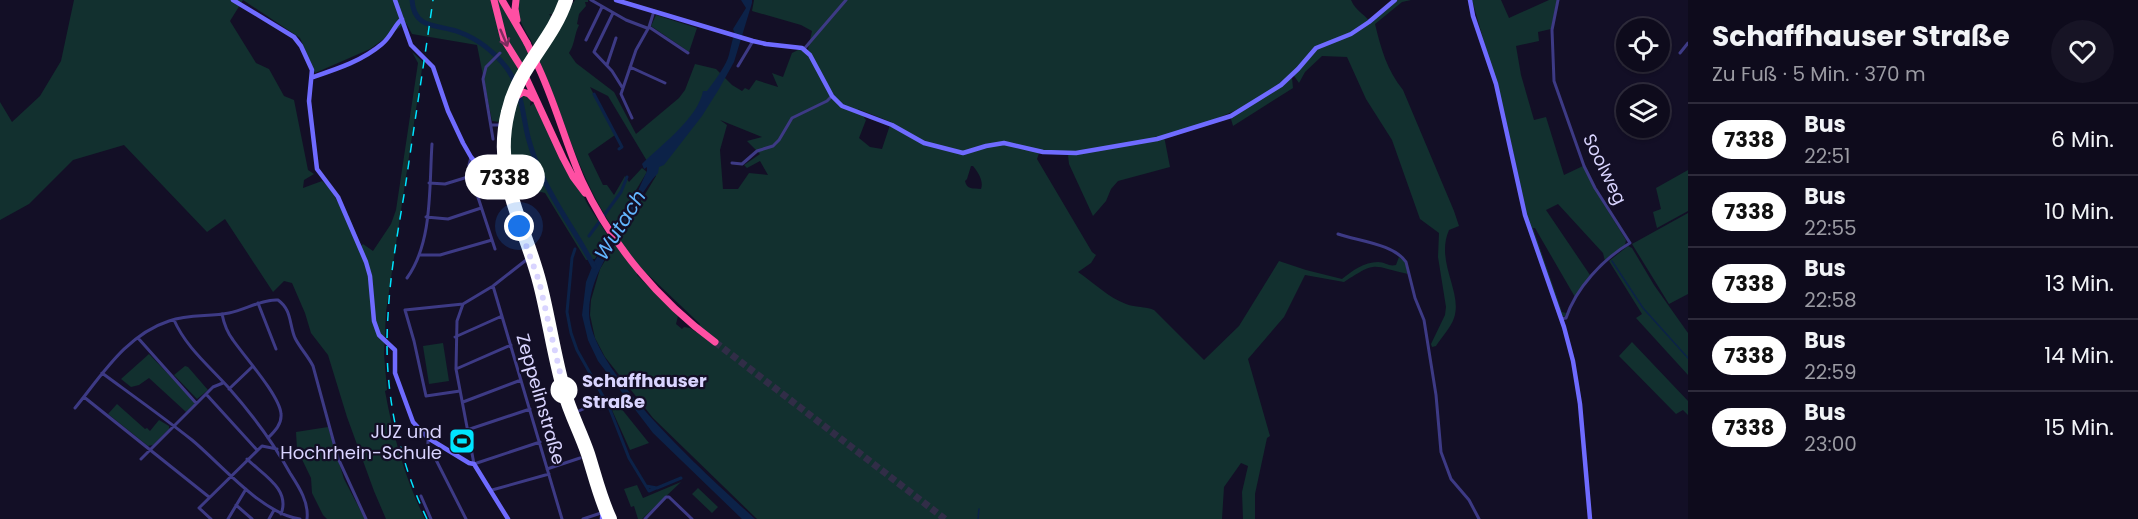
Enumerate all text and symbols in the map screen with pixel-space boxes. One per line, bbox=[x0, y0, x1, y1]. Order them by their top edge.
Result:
text: Schaffhauser Straße bbox=[1712, 17, 2010, 56]
map controls bbox=[1616, 18, 1670, 138]
button: locate bbox=[1616, 18, 1670, 72]
button: heart bbox=[2051, 20, 2114, 83]
one-way arrow bbox=[499, 28, 510, 46]
text: Zu Fuß · 5 Min. · 370 m bbox=[1712, 60, 1926, 88]
button: layers bbox=[1616, 84, 1670, 138]
text: Bus bbox=[1804, 109, 1846, 140]
text: 6 Min. bbox=[2051, 124, 2114, 155]
text: 7338 bbox=[1724, 125, 1774, 154]
street label: Soolweg bbox=[1577, 129, 1633, 209]
text: 22:51 bbox=[1804, 142, 1851, 170]
line badge: 7338 bbox=[463, 158, 547, 196]
text: 7338 bbox=[480, 163, 530, 192]
text: Bus bbox=[1804, 181, 1846, 212]
water label: Wutach bbox=[587, 184, 653, 266]
text: 10 Min. bbox=[2044, 196, 2114, 227]
text: 7338 bbox=[1724, 197, 1774, 226]
your location bbox=[504, 211, 534, 241]
text: 22:55 bbox=[1804, 214, 1857, 242]
text: Bus bbox=[1804, 253, 1846, 284]
text: 13 Min. bbox=[2045, 268, 2114, 299]
text: 7338 bbox=[1724, 269, 1774, 298]
text: 22:58 bbox=[1804, 286, 1857, 314]
text: Bus bbox=[1804, 325, 1846, 356]
street label: Zeppelinstraße bbox=[510, 331, 572, 467]
text: 14 Min. bbox=[2044, 340, 2114, 371]
text: 7338 bbox=[1724, 341, 1774, 370]
text: 22:59 bbox=[1804, 358, 1857, 386]
place label: Schaffhauser Straße bbox=[582, 368, 707, 414]
marker: Schaffhauser Straße bbox=[551, 377, 577, 403]
text: Bus bbox=[1804, 397, 1846, 428]
text: 15 Min. bbox=[2044, 412, 2114, 443]
text: 7338 bbox=[1724, 413, 1774, 442]
place label: JUZ und Hochrhein-Schule bbox=[280, 419, 442, 465]
sports icon: JUZ und Hochrhein-Schule bbox=[447, 426, 477, 456]
text: 23:00 bbox=[1804, 430, 1857, 458]

